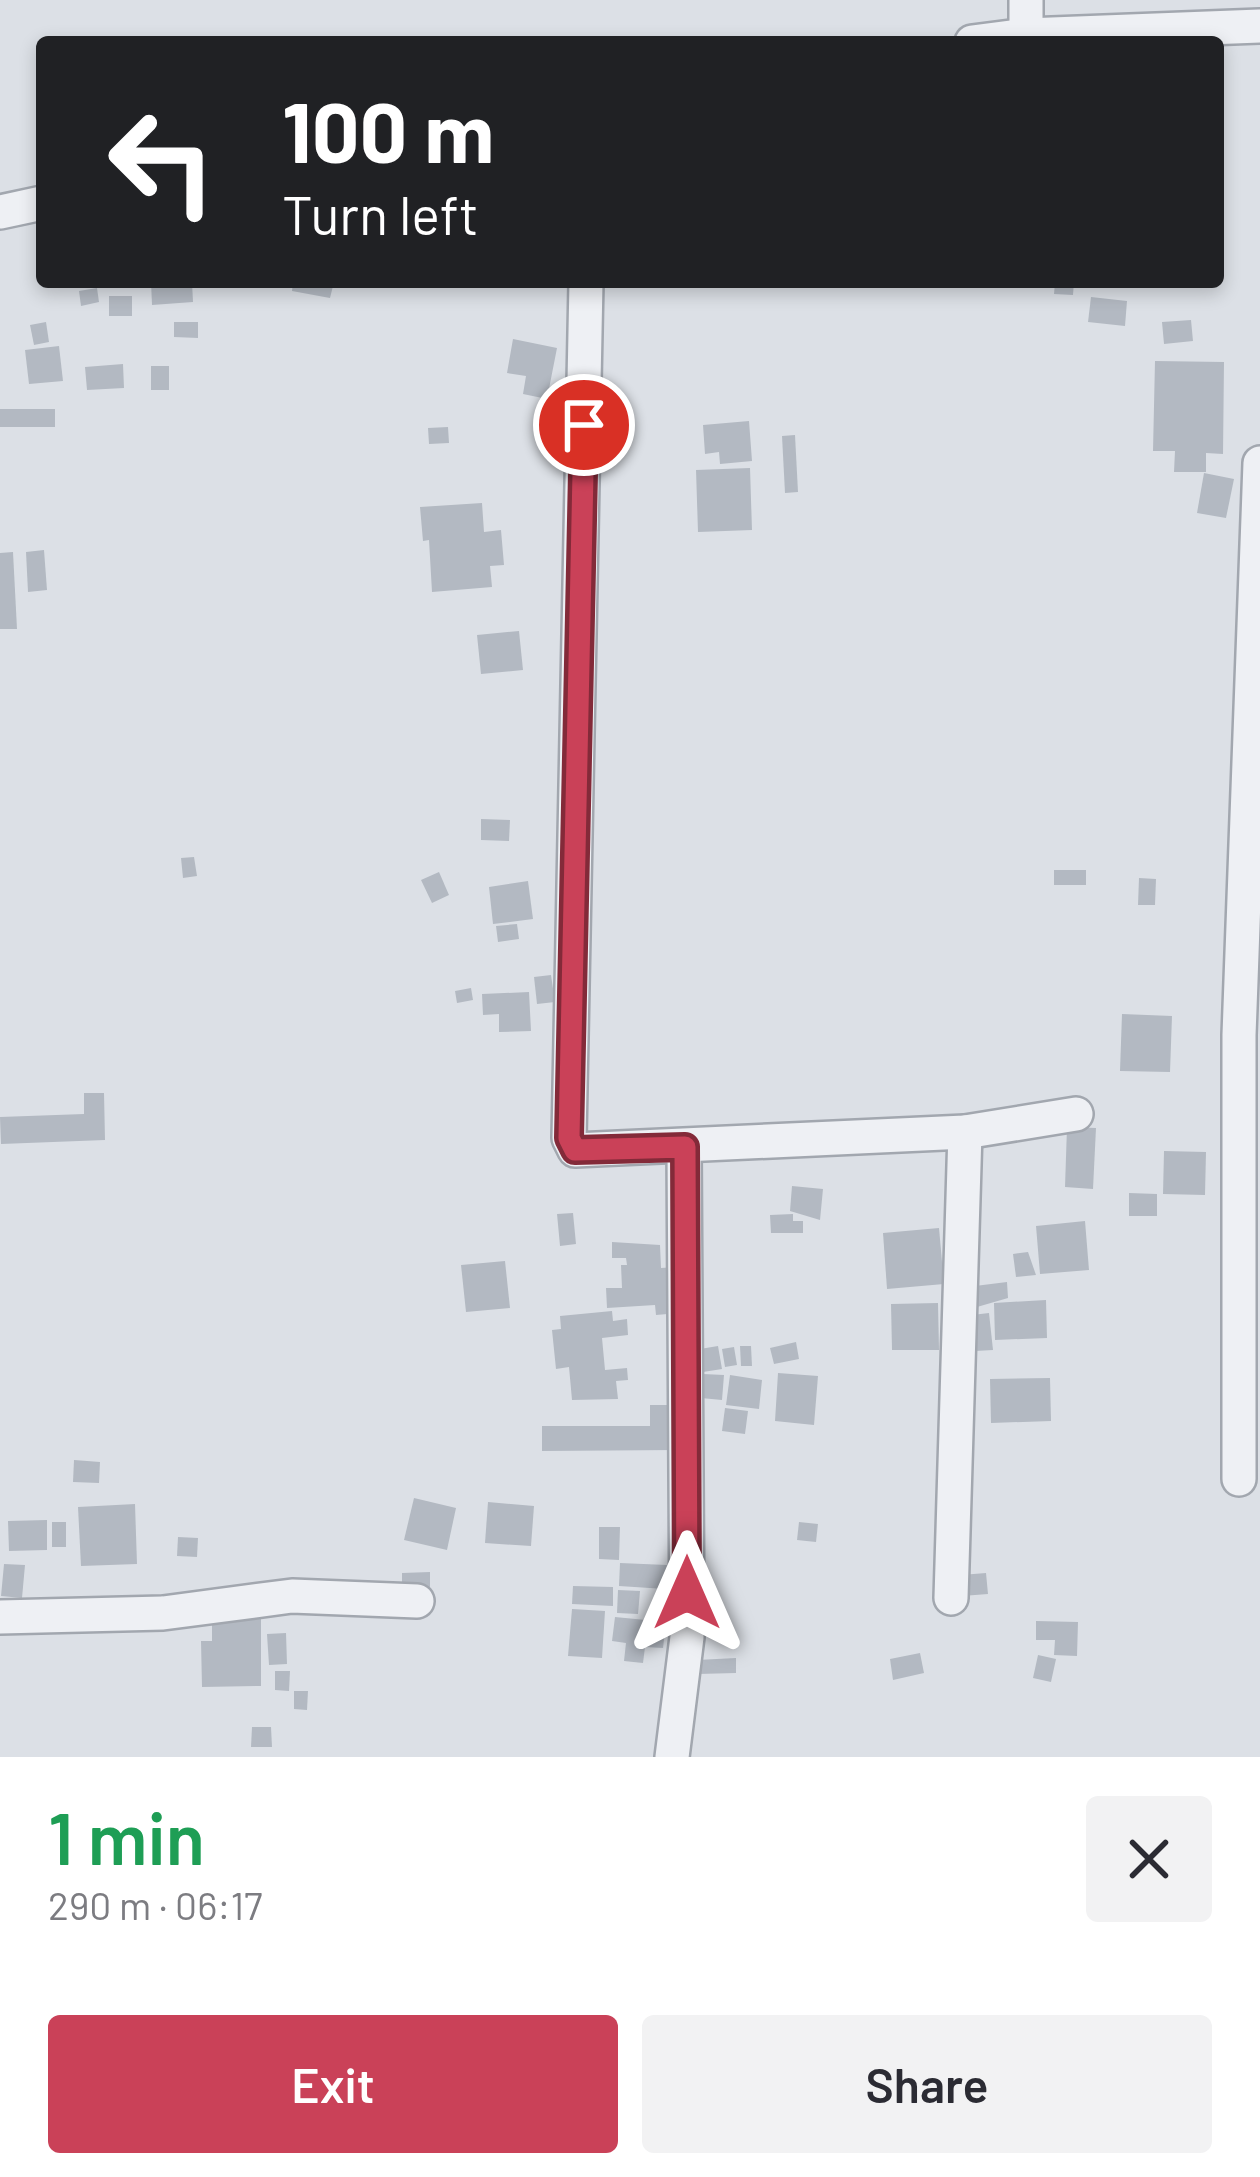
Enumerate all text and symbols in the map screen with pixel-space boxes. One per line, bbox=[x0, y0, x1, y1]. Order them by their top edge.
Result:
text: 100 m bbox=[282, 79, 494, 180]
icon: left bbox=[84, 84, 240, 240]
text: Turn left bbox=[282, 181, 479, 246]
pin bbox=[533, 374, 635, 476]
icon: arrive bbox=[551, 392, 617, 458]
position arrow bbox=[624, 1530, 750, 1656]
text: 1 min bbox=[48, 1793, 205, 1879]
button: close bbox=[1086, 1796, 1212, 1922]
text: 290 m · 06:17 bbox=[48, 1881, 263, 1928]
button: Exit bbox=[48, 2015, 618, 2153]
button: Share bbox=[642, 2015, 1212, 2153]

